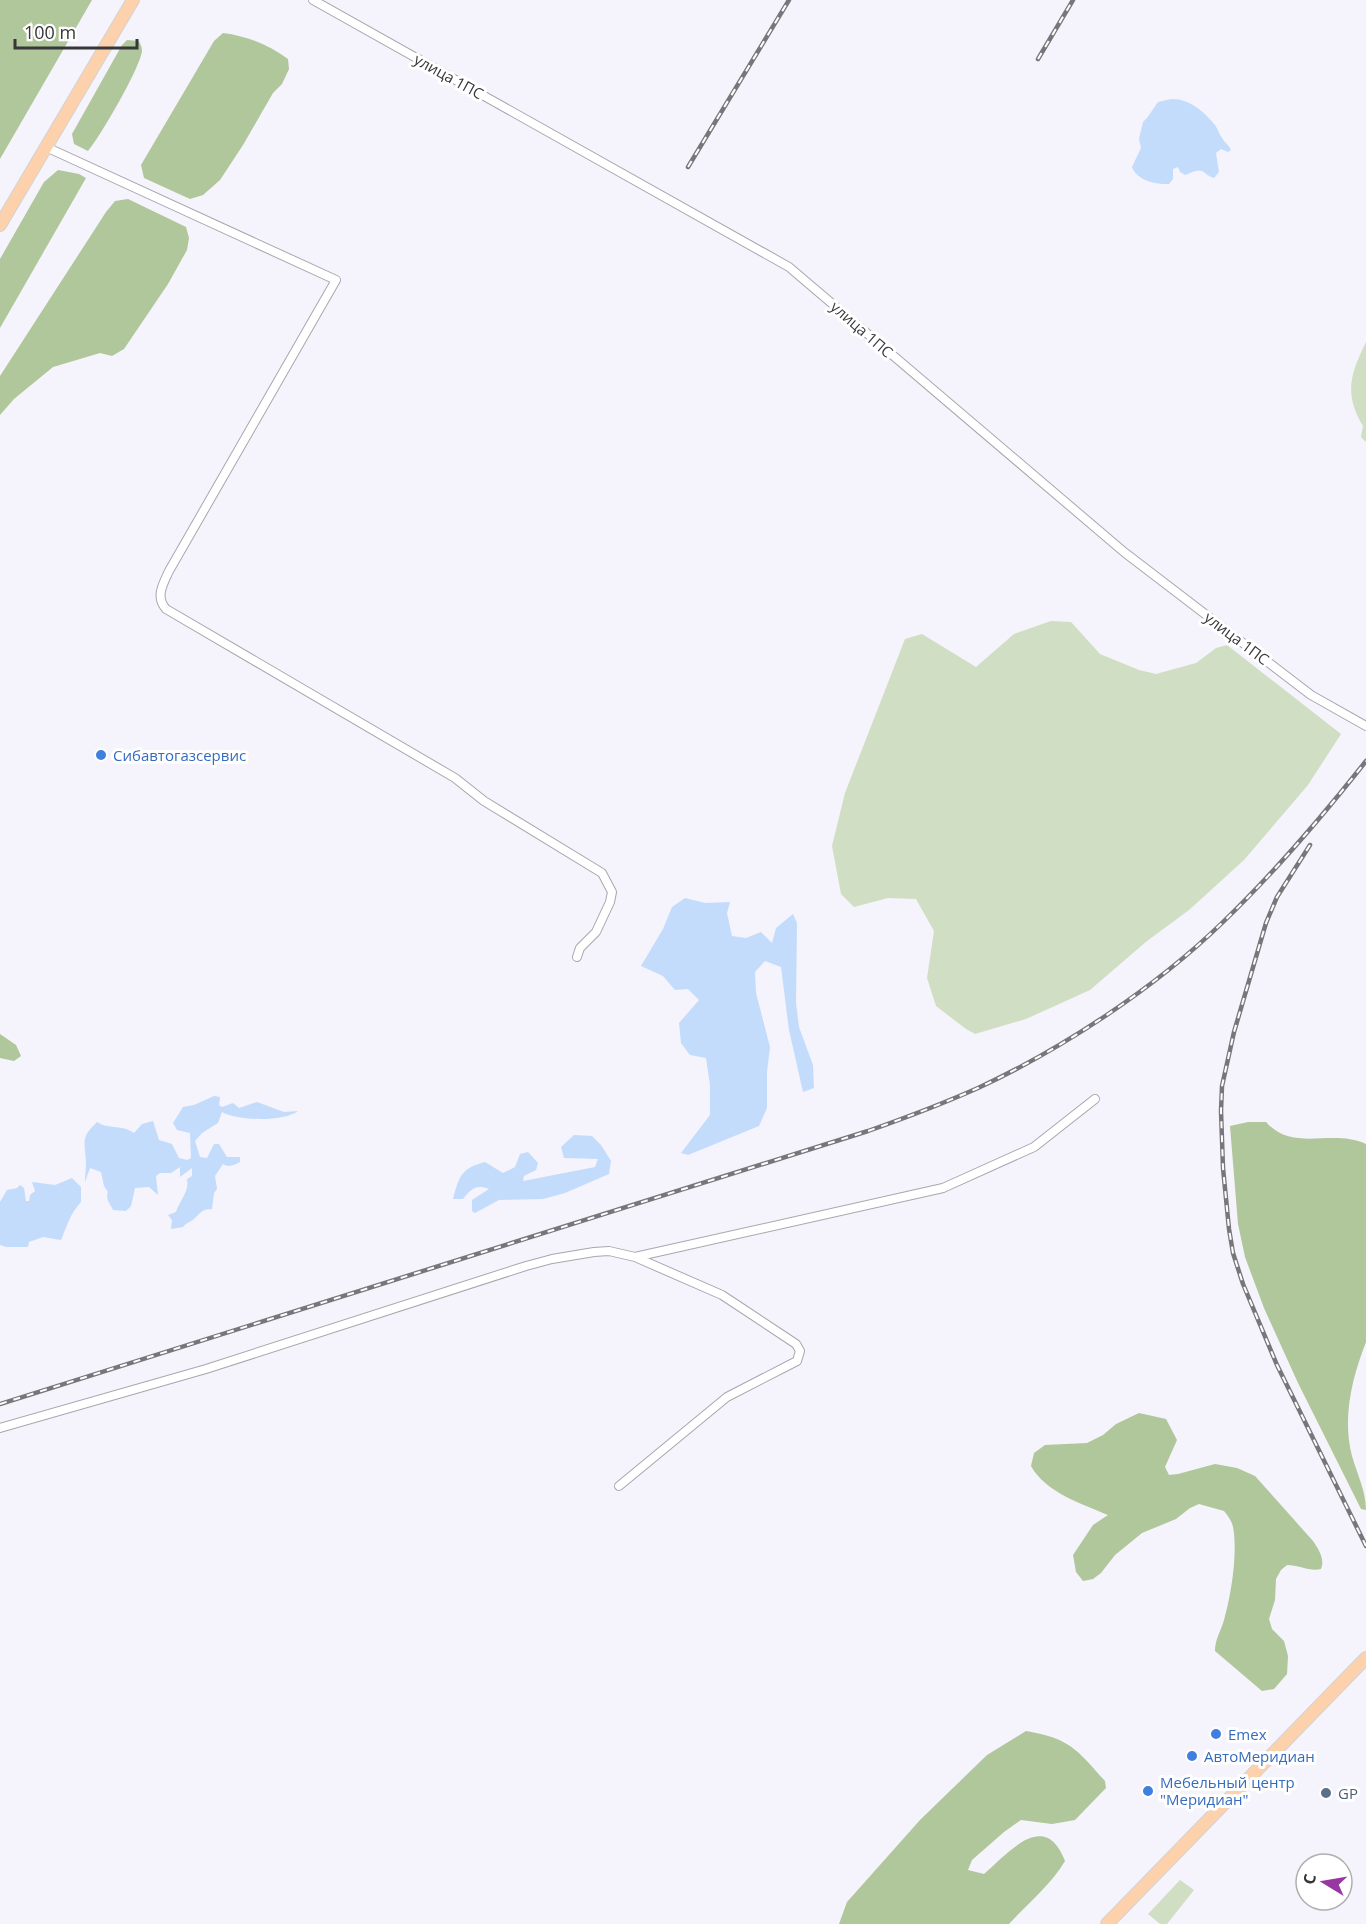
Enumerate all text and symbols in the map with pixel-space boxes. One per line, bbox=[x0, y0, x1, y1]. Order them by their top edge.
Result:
scale bar bbox=[15, 12, 136, 50]
text: 100 m bbox=[24, 20, 76, 44]
street label: улица 1ПС bbox=[411, 49, 487, 103]
street label: улица 1ПС bbox=[827, 296, 897, 362]
street label: улица 1ПС bbox=[1201, 607, 1273, 669]
place label: Сибавтогазсервис bbox=[113, 745, 246, 765]
marker: Сибавтогазсервис bbox=[94, 748, 108, 762]
place label: Emex bbox=[1228, 1724, 1267, 1744]
marker: Emex bbox=[1209, 1727, 1223, 1741]
place label: АвтоМеридиан bbox=[1204, 1746, 1315, 1766]
marker: АвтоМеридиан bbox=[1185, 1749, 1199, 1763]
place label: Мебельный центр "Меридиан" bbox=[1160, 1772, 1295, 1809]
place label: GP bbox=[1338, 1783, 1358, 1803]
marker: Мебельный центр "Меридиан" bbox=[1141, 1784, 1155, 1798]
marker: GP bbox=[1319, 1786, 1333, 1800]
north arrow bbox=[1294, 1852, 1354, 1912]
text: С bbox=[1298, 1872, 1321, 1886]

